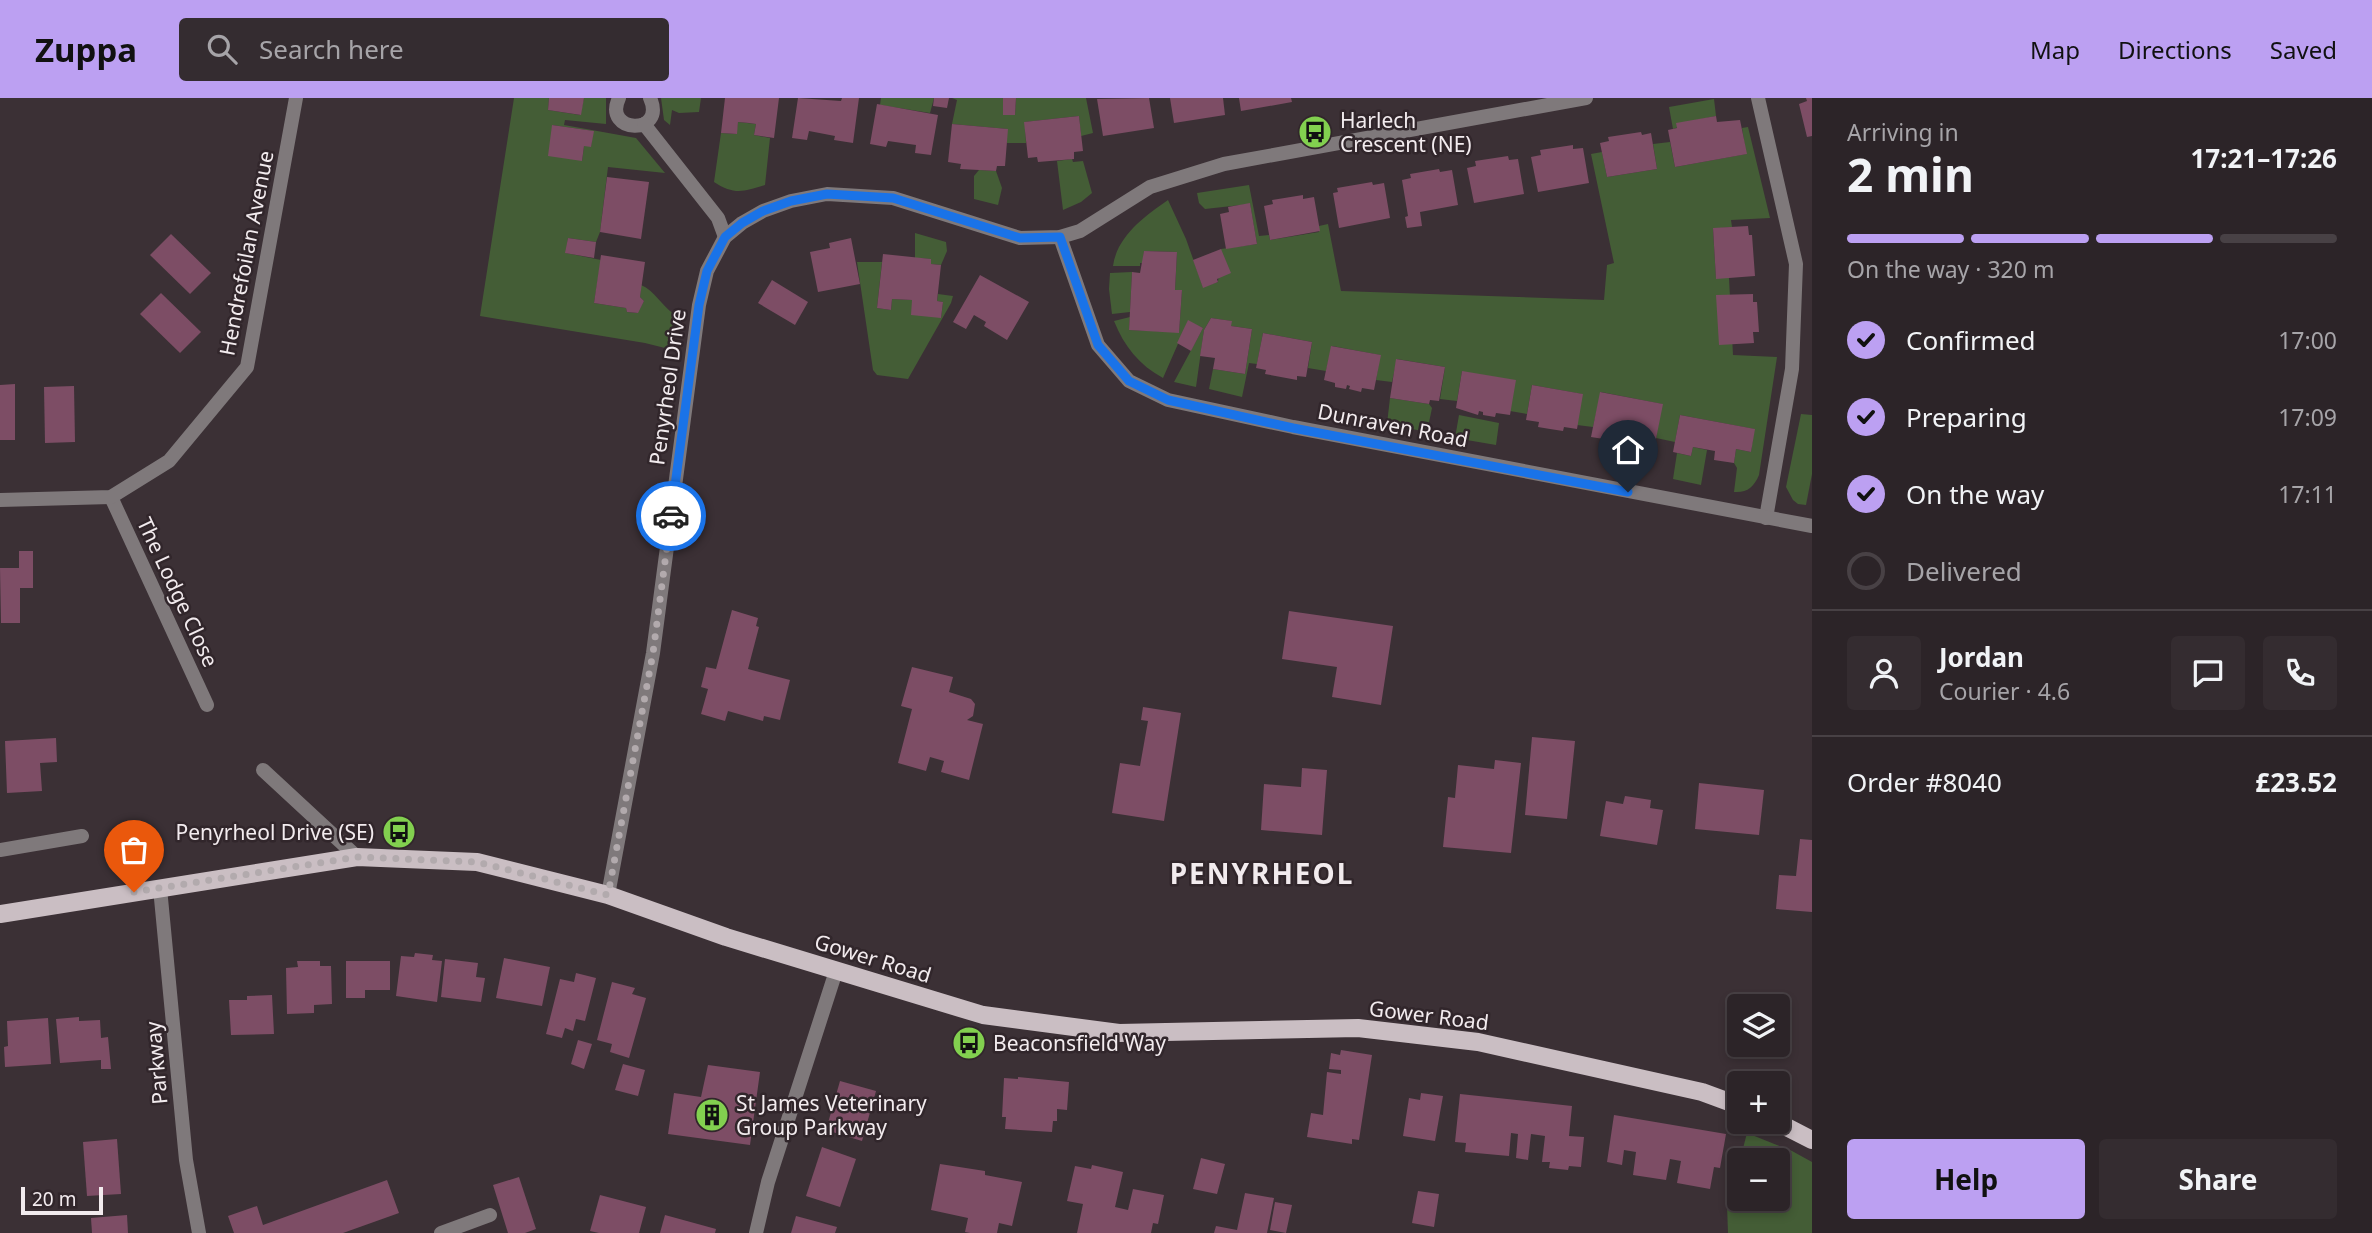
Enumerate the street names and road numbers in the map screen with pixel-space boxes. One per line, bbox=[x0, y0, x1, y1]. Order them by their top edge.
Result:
street label: Hendrefoilan Avenue bbox=[212, 148, 280, 358]
street label: Penyrheol Drive bbox=[642, 307, 692, 467]
street label: Dunraven Road bbox=[1315, 397, 1471, 453]
street label: The Lodge Close bbox=[131, 513, 225, 671]
street label: Gower Road bbox=[811, 927, 935, 989]
street label: Gower Road bbox=[1367, 994, 1491, 1036]
street label: Parkway bbox=[138, 1020, 174, 1106]

